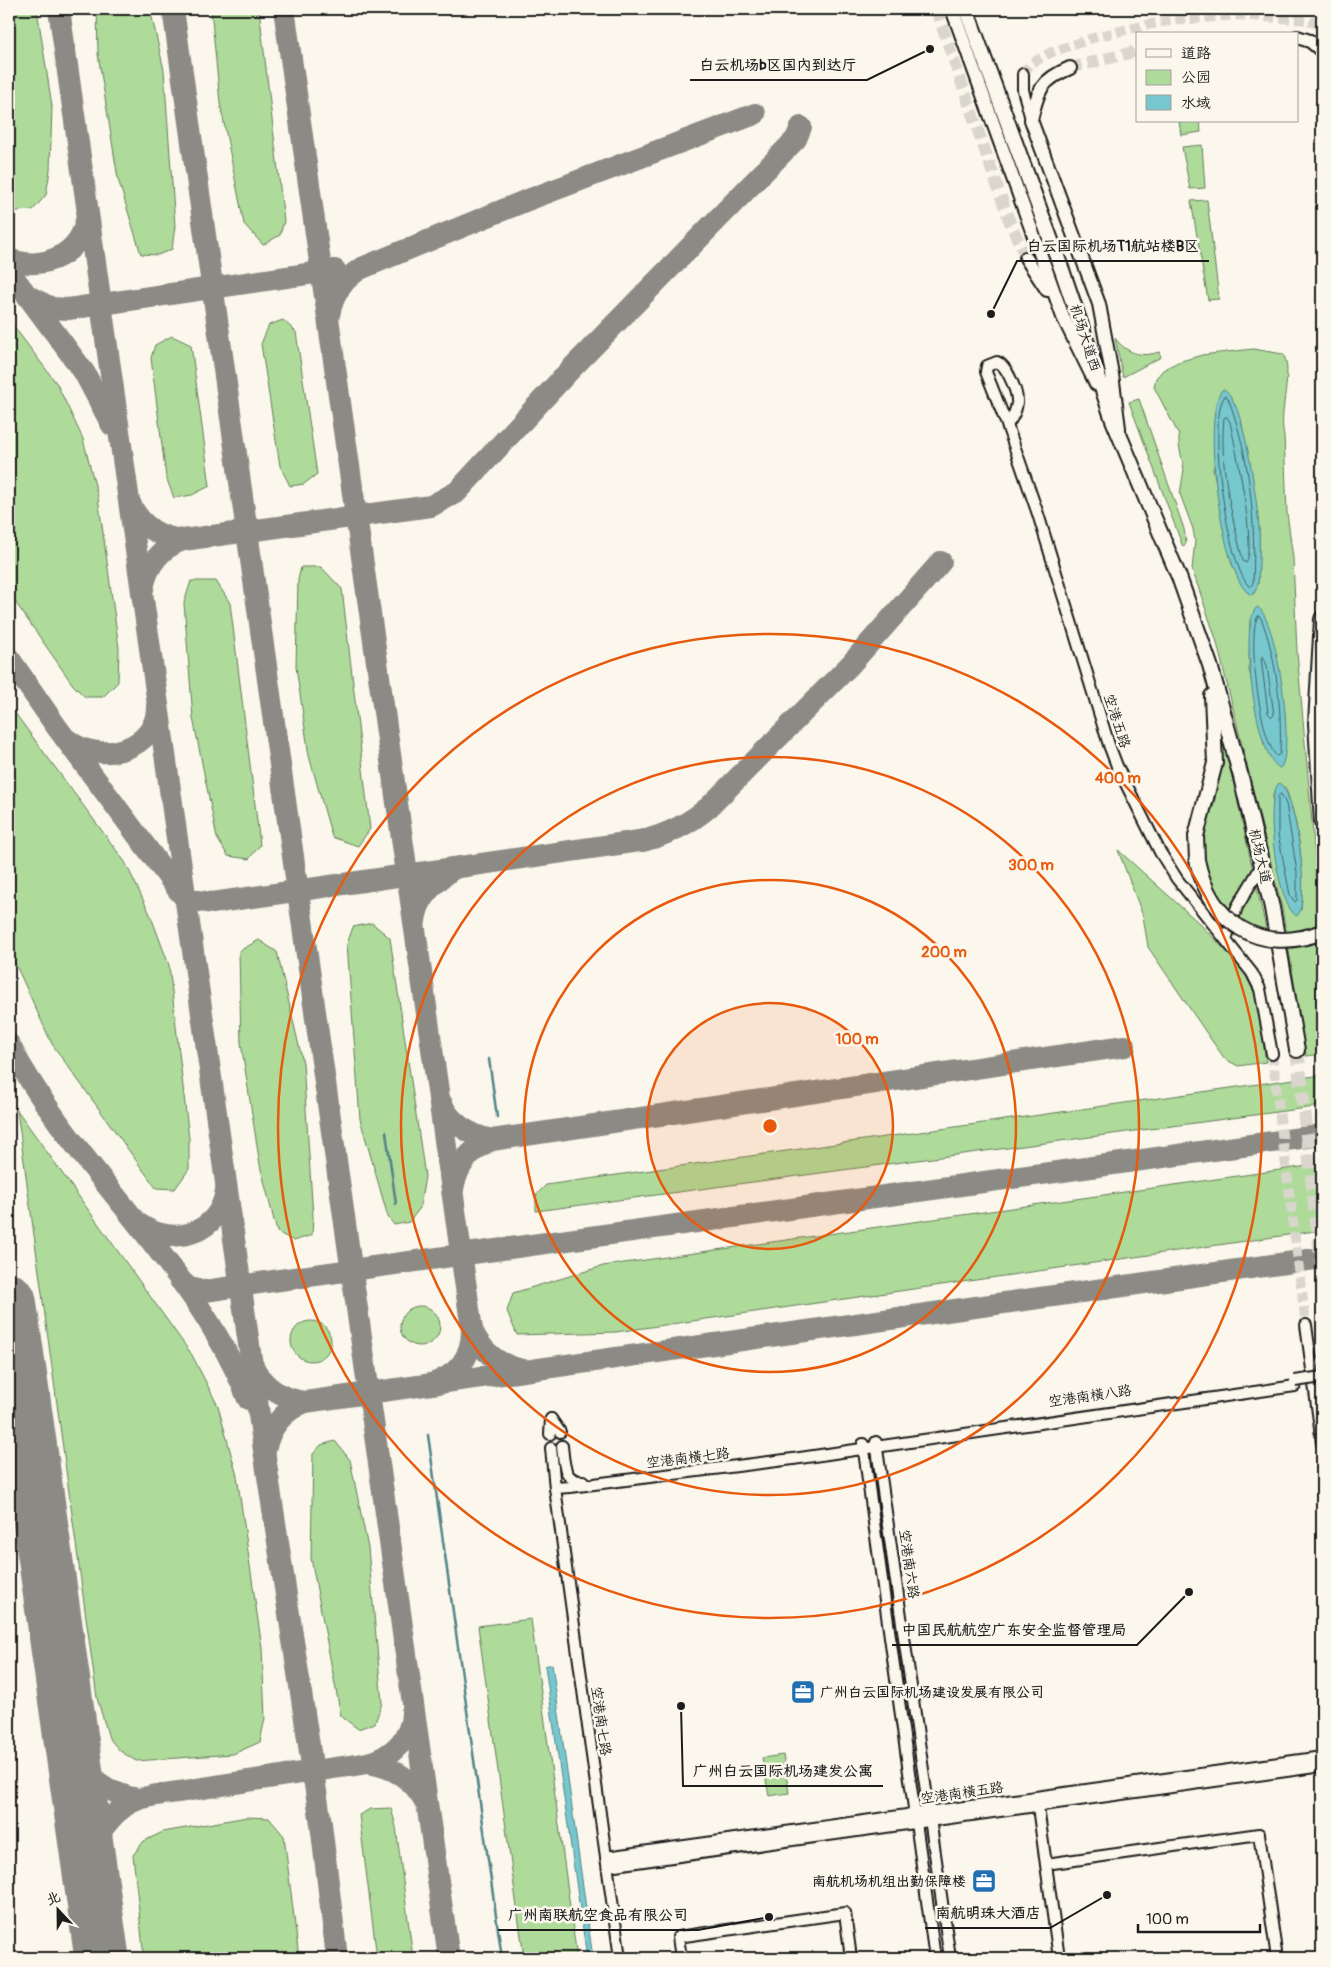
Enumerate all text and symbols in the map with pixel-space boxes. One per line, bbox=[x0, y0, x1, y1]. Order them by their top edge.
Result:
legend bbox=[1136, 32, 1298, 122]
text: 道路 bbox=[1181, 44, 1211, 63]
callout: 白云机场b区国内到达厅 bbox=[690, 50, 867, 80]
text: 白云机场b区国内到达厅 bbox=[699, 56, 857, 75]
text: 公园 bbox=[1181, 68, 1211, 87]
text: 水域 bbox=[1181, 94, 1211, 113]
callout: 白云国际机场T1航站楼B区 bbox=[1017, 231, 1209, 261]
text: 白云国际机场T1航站楼B区 bbox=[1027, 237, 1199, 256]
street label: 机场大道西 bbox=[1066, 302, 1104, 374]
street label: 空港五路 bbox=[1100, 692, 1134, 750]
text: 400 m bbox=[1095, 769, 1141, 788]
street label: 机场大道 bbox=[1245, 827, 1275, 885]
text: 300 m bbox=[1008, 856, 1054, 875]
text: 200 m bbox=[921, 943, 967, 962]
text: 100 m bbox=[836, 1030, 878, 1049]
centre of rings bbox=[761, 1117, 779, 1135]
street label: 空港南横八路 bbox=[1047, 1382, 1133, 1410]
street label: 空港南横七路 bbox=[645, 1444, 731, 1472]
street label: 空港南六路 bbox=[896, 1528, 922, 1600]
callout: 中国民航航空广东安全监督管理局 bbox=[892, 1615, 1137, 1645]
text: 中国民航航空广东安全监督管理局 bbox=[901, 1621, 1127, 1640]
office icon: 广州白云国际机场建设发展有限公司 bbox=[790, 1679, 816, 1705]
place label: 广州白云国际机场建设发展有限公司 bbox=[820, 1684, 1044, 1701]
street label: 空港南七路 bbox=[588, 1685, 614, 1757]
callout: 广州白云国际机场建发公寓 bbox=[683, 1756, 883, 1786]
text: 广州白云国际机场建发公寓 bbox=[693, 1762, 873, 1781]
street label: 空港南横五路 bbox=[919, 1779, 1005, 1807]
office icon: 南航机场机组出勤保障楼 bbox=[971, 1868, 997, 1894]
place label: 南航机场机组出勤保障楼 bbox=[812, 1873, 966, 1890]
north arrow bbox=[32, 1884, 82, 1934]
text: 北 bbox=[44, 1888, 63, 1909]
callout: 南航明珠大酒店 bbox=[925, 1898, 1050, 1928]
callout: 广州南联航空食品有限公司 bbox=[498, 1900, 698, 1930]
scale bar bbox=[1138, 1902, 1261, 1934]
text: 南航明珠大酒店 bbox=[935, 1904, 1041, 1923]
text: 广州南联航空食品有限公司 bbox=[508, 1906, 688, 1925]
text: 100 m bbox=[1146, 1910, 1189, 1929]

